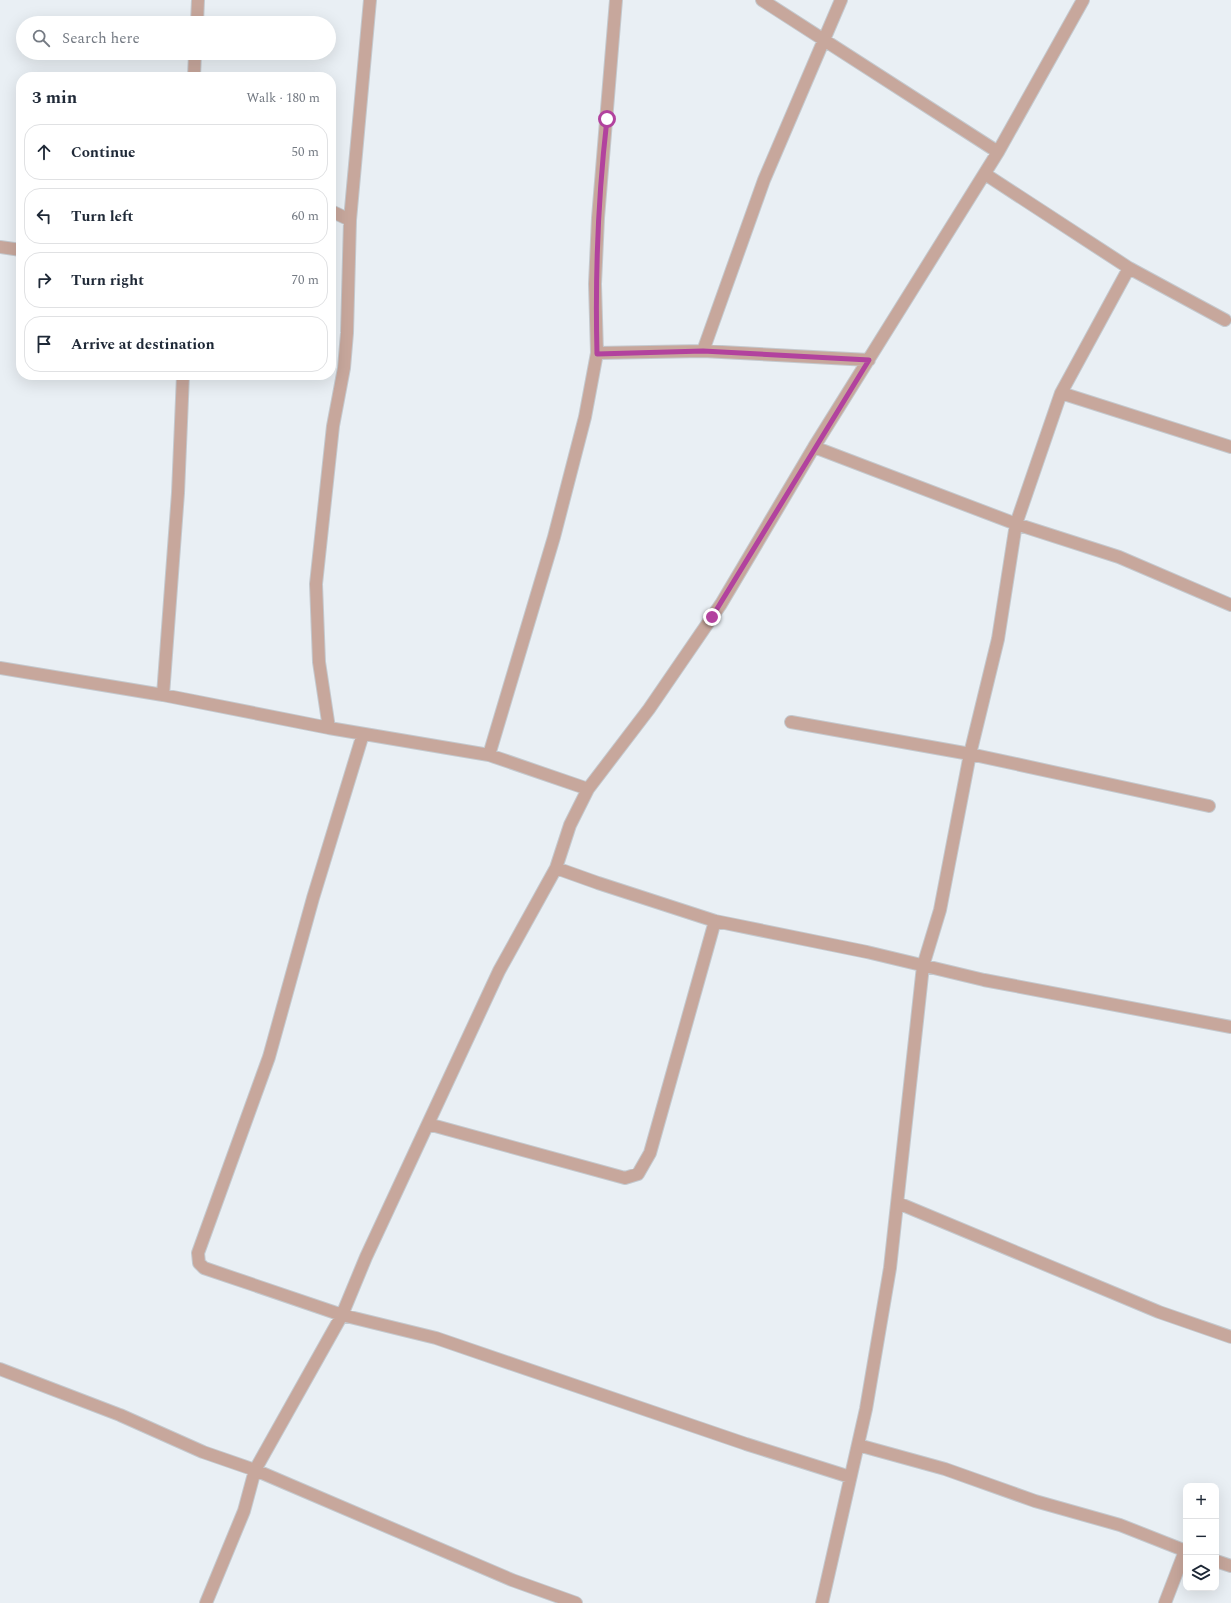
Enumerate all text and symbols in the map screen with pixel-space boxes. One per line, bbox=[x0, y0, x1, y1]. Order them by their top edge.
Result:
search box bbox=[16, 16, 336, 60]
icon: search bbox=[30, 27, 52, 49]
text: Search here bbox=[62, 27, 140, 50]
text: 3 min bbox=[32, 85, 77, 111]
text: Walk · 180 m bbox=[246, 88, 320, 108]
route start bbox=[598, 110, 616, 128]
icon: ahead bbox=[33, 141, 55, 163]
text: Continue bbox=[71, 141, 136, 164]
text: 50 m bbox=[292, 142, 319, 162]
icon: left bbox=[33, 205, 55, 227]
text: Turn left bbox=[71, 205, 133, 228]
text: 60 m bbox=[292, 206, 319, 226]
icon: right bbox=[33, 269, 55, 291]
text: Turn right bbox=[71, 269, 144, 292]
text: 70 m bbox=[292, 270, 319, 290]
icon: arrive bbox=[33, 333, 55, 355]
text: Arrive at destination bbox=[71, 333, 215, 356]
route end bbox=[703, 608, 721, 626]
map controls bbox=[1183, 1483, 1219, 1591]
button: + bbox=[1183, 1483, 1219, 1519]
button: − bbox=[1183, 1519, 1219, 1555]
button: layers bbox=[1183, 1555, 1219, 1591]

